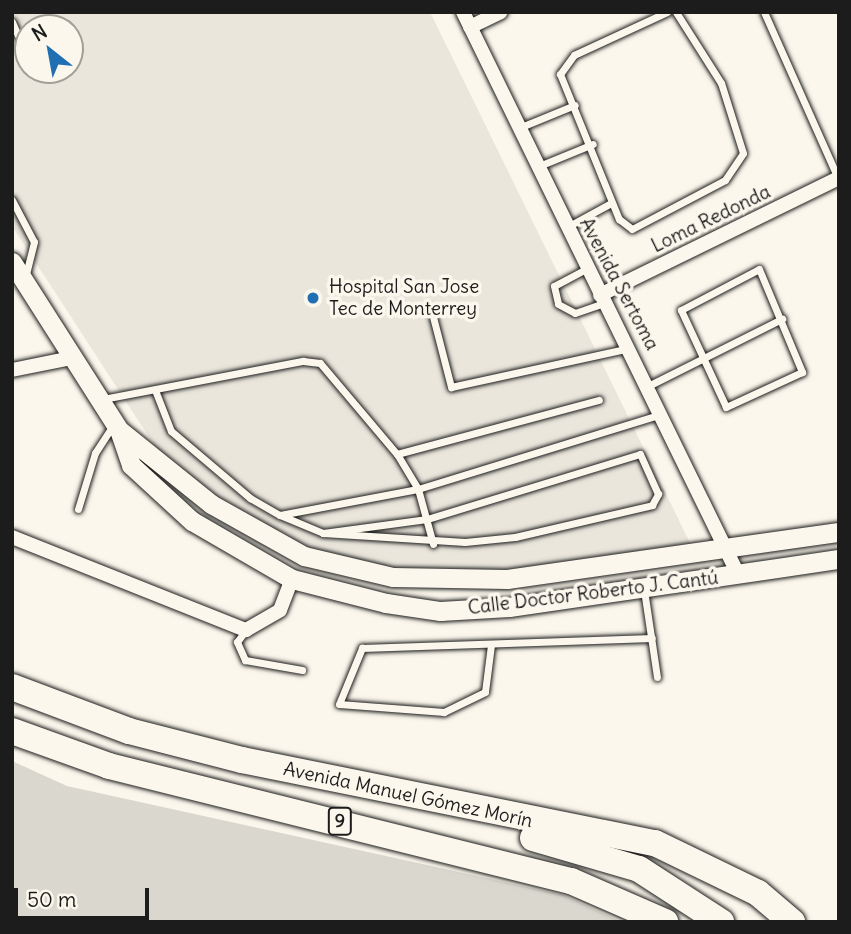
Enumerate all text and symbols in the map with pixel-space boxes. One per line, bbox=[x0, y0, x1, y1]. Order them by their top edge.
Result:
north arrow bbox=[14, 14, 84, 84]
text: N bbox=[27, 19, 51, 46]
street label: Loma Redonda bbox=[648, 180, 774, 258]
street label: Avenida Sertoma bbox=[575, 214, 663, 354]
place label: Hospital San Jose Tec de Monterrey bbox=[329, 276, 479, 320]
marker: Hospital San Jose Tec de Monterrey bbox=[303, 288, 323, 308]
street label: Calle Doctor Roberto J. Cantú bbox=[467, 566, 719, 620]
street label: Avenida Manuel Gómez Morín bbox=[281, 757, 535, 833]
road number: 9 bbox=[328, 806, 352, 836]
scale bar bbox=[18, 874, 152, 918]
text: 50 m bbox=[27, 886, 76, 913]

